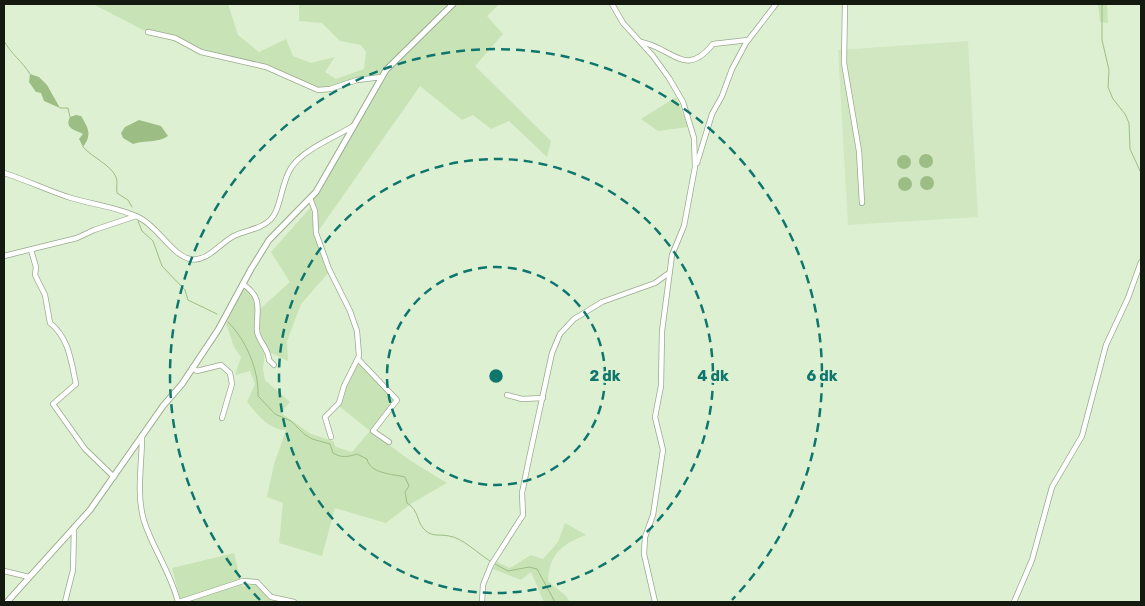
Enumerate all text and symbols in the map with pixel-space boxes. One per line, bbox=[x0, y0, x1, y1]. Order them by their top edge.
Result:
centre of rings bbox=[487, 367, 505, 385]
text: 2 dk bbox=[589, 367, 621, 385]
text: 4 dk bbox=[697, 367, 729, 385]
text: 6 dk bbox=[806, 367, 838, 385]

